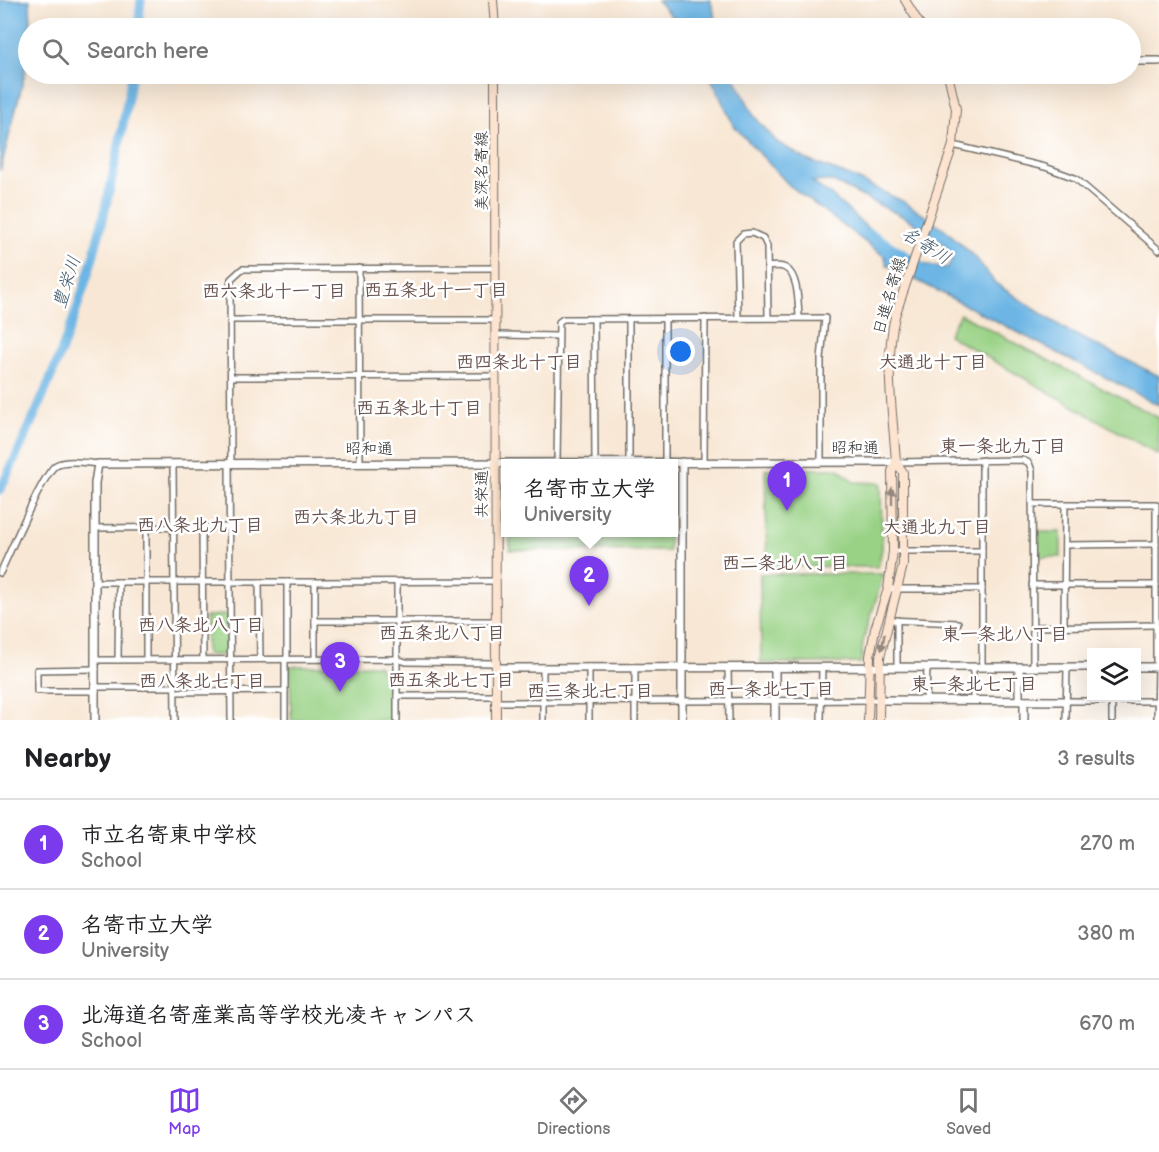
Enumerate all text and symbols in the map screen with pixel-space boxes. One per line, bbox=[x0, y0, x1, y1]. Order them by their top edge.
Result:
search box bbox=[18, 18, 1141, 84]
icon: search bbox=[39, 35, 72, 68]
text: Search here bbox=[87, 38, 209, 65]
street label: 美深名寄線 bbox=[473, 131, 492, 211]
water label: 名寄川 bbox=[898, 223, 954, 269]
water label: 豊栄川 bbox=[49, 253, 85, 311]
street label: 日進名寄線 bbox=[870, 255, 910, 337]
district label: 西五条北十一丁目 bbox=[364, 280, 508, 301]
district label: 西六条北十一丁目 bbox=[202, 281, 346, 302]
your location bbox=[666, 337, 695, 366]
district label: 西四条北十丁目 bbox=[456, 352, 582, 373]
district label: 大通北十丁目 bbox=[879, 352, 987, 373]
district label: 西五条北十丁目 bbox=[356, 398, 482, 419]
district label: 東一条北九丁目 bbox=[940, 436, 1066, 457]
street label: 昭和通 bbox=[831, 439, 879, 458]
street label: 昭和通 bbox=[345, 440, 393, 459]
popup bbox=[501, 459, 678, 537]
pin: 1 bbox=[768, 462, 806, 511]
street label: 共栄通 bbox=[473, 470, 492, 518]
text: 名寄市立大学 bbox=[523, 476, 656, 503]
one-way arrow bbox=[887, 487, 897, 506]
text: University bbox=[523, 503, 612, 527]
district label: 西六条北九丁目 bbox=[293, 507, 419, 528]
district label: 西八条北九丁目 bbox=[137, 515, 263, 536]
district label: 大通北九丁目 bbox=[883, 517, 991, 538]
district label: 西二条北八丁目 bbox=[722, 553, 848, 574]
pin: 2 bbox=[570, 556, 608, 606]
district label: 西八条北八丁目 bbox=[138, 615, 264, 636]
district label: 西五条北八丁目 bbox=[379, 623, 505, 644]
district label: 東一条北八丁目 bbox=[942, 624, 1068, 645]
one-way arrow bbox=[878, 632, 887, 651]
pin: 3 bbox=[320, 642, 360, 692]
map controls bbox=[1087, 648, 1141, 702]
button: layers bbox=[1087, 648, 1141, 702]
district label: 西五条北七丁目 bbox=[388, 670, 514, 691]
district label: 西八条北七丁目 bbox=[139, 671, 265, 692]
district label: 東一条北七丁目 bbox=[911, 674, 1037, 695]
district label: 西一条北七丁目 bbox=[708, 679, 834, 700]
district label: 西三条北七丁目 bbox=[527, 681, 653, 702]
text: Nearby bbox=[24, 744, 111, 775]
text: 3 results bbox=[1057, 747, 1135, 771]
text: 市立名寄東中学校 bbox=[81, 822, 257, 849]
text: 1 bbox=[39, 832, 48, 856]
text: 270 m bbox=[1080, 832, 1135, 856]
text: School bbox=[81, 849, 142, 873]
text: 名寄市立大学 bbox=[81, 912, 213, 939]
text: 2 bbox=[38, 922, 49, 946]
text: 380 m bbox=[1077, 922, 1135, 946]
text: University bbox=[81, 939, 169, 963]
text: 北海道名寄産業高等学校光凌キャンパス bbox=[81, 1002, 476, 1029]
text: 3 bbox=[38, 1012, 49, 1036]
text: 670 m bbox=[1079, 1012, 1135, 1036]
text: School bbox=[81, 1029, 142, 1053]
tab: Map bbox=[168, 1084, 201, 1139]
tab: Directions bbox=[537, 1084, 610, 1139]
tab: Saved bbox=[946, 1084, 991, 1139]

